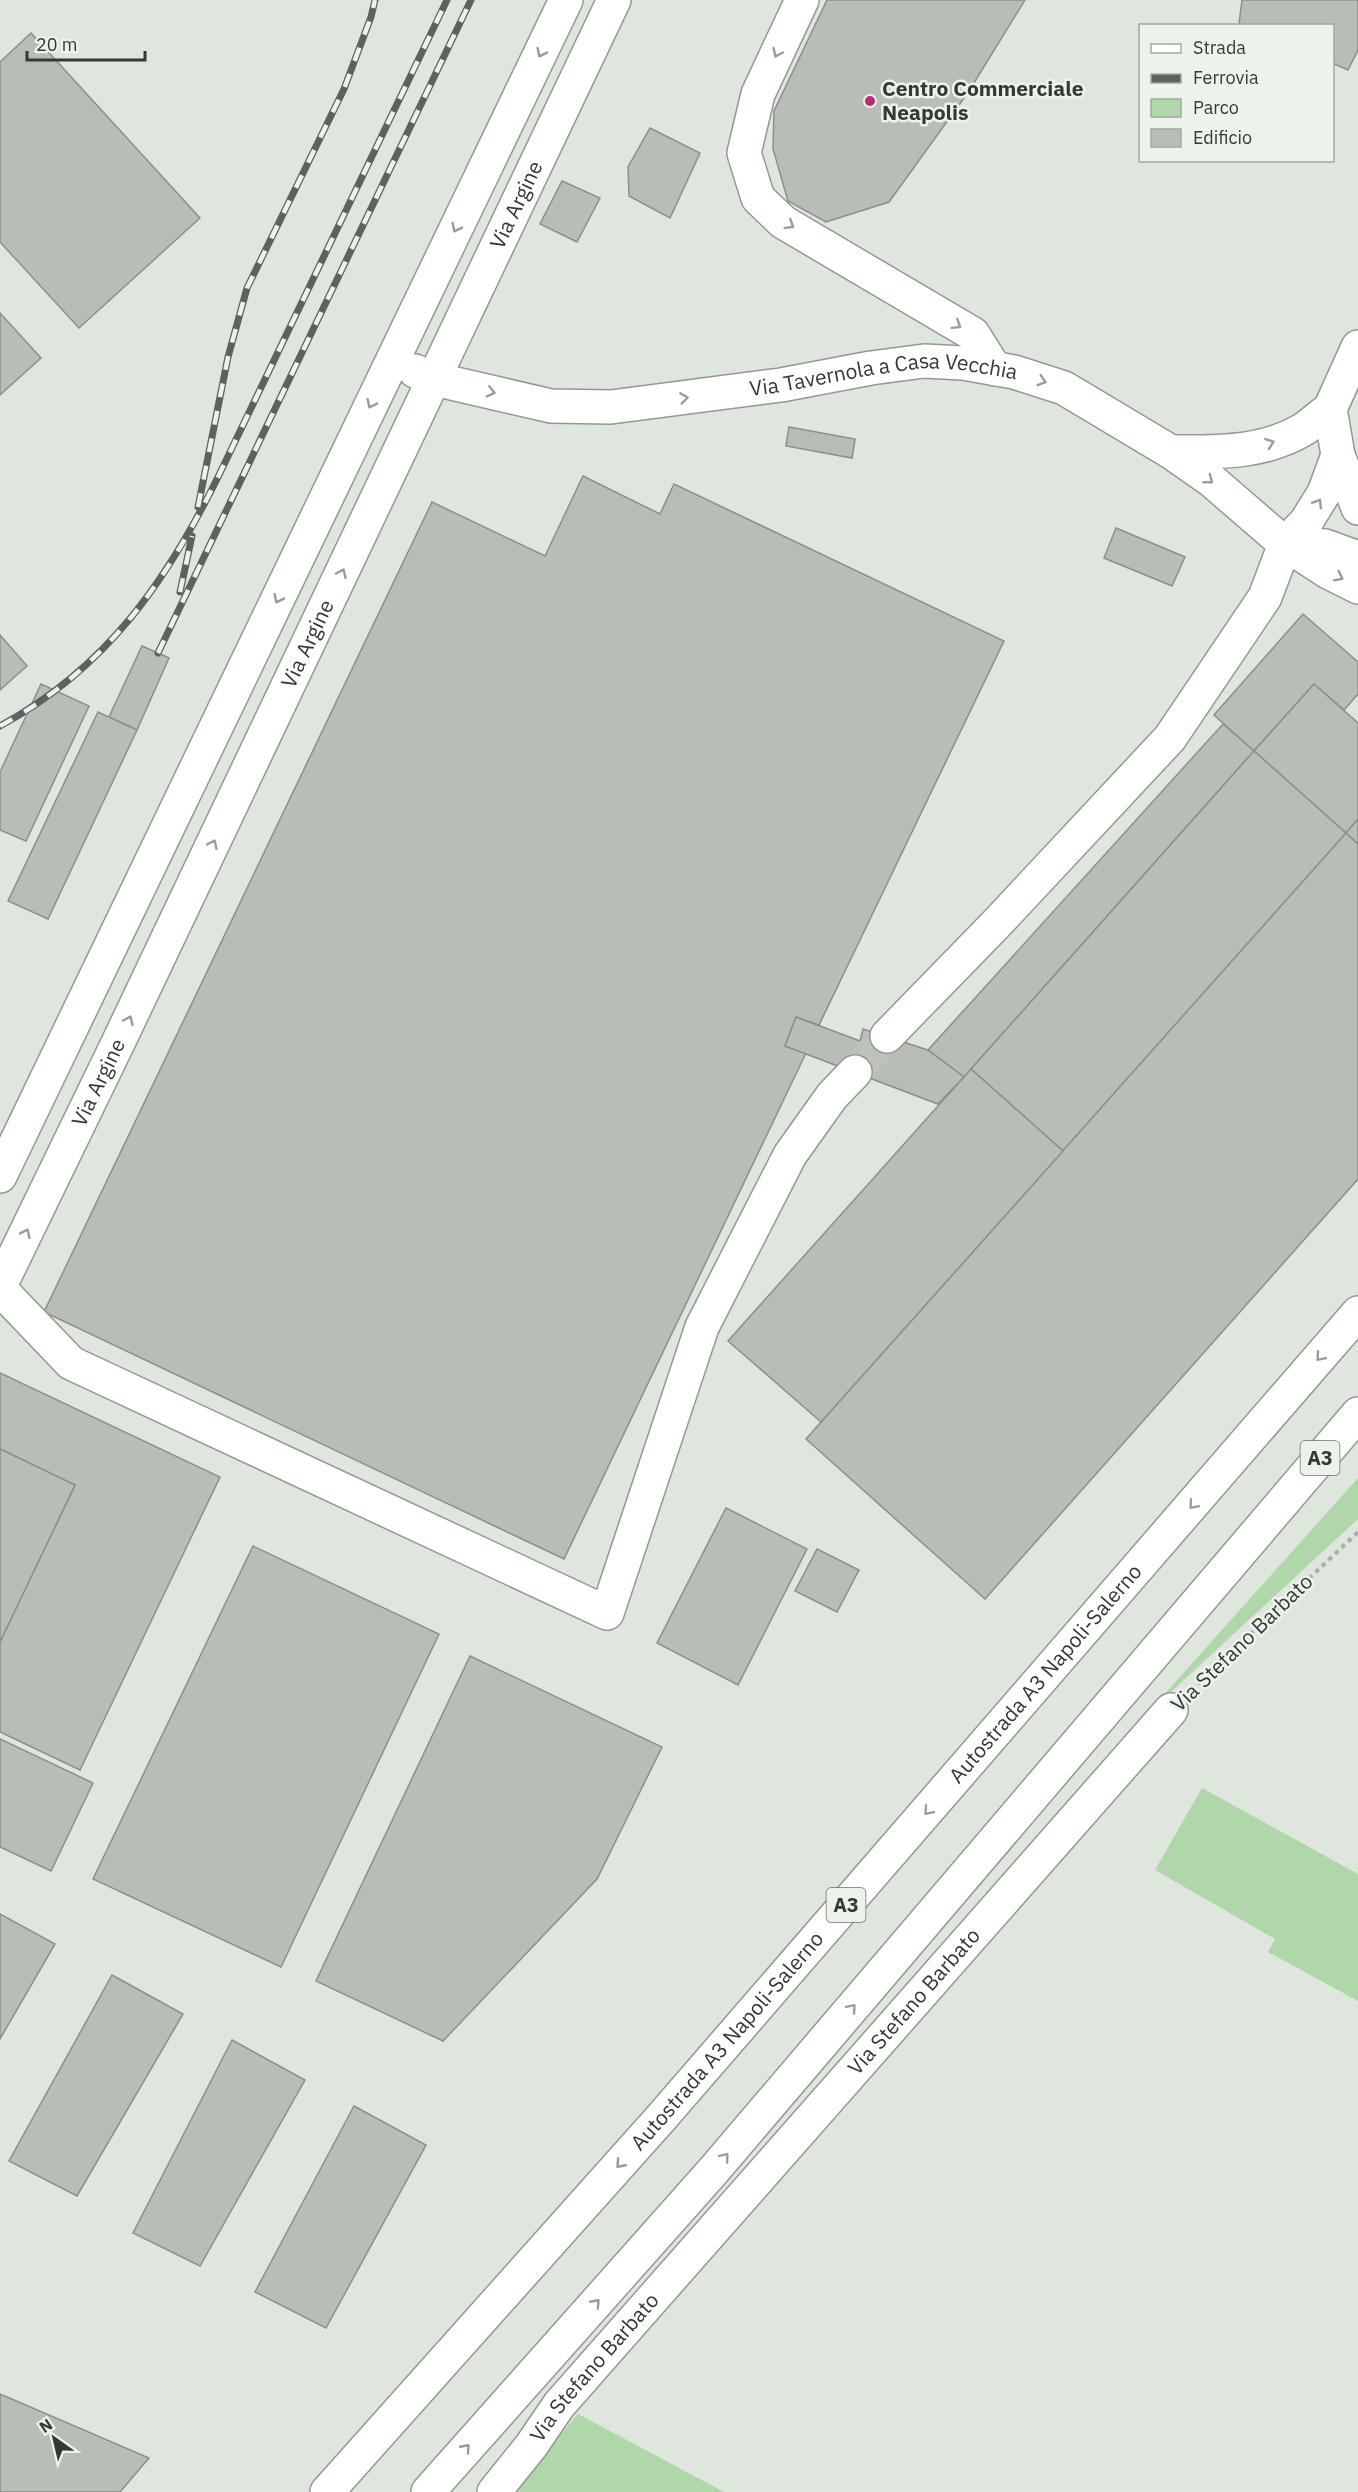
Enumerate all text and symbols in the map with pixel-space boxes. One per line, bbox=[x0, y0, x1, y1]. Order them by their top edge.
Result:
scale bar bbox=[27, 24, 146, 62]
legend bbox=[1139, 24, 1334, 162]
text: 20 m bbox=[36, 33, 78, 56]
text: Strada bbox=[1193, 36, 1246, 59]
one-way arrow bbox=[536, 46, 548, 57]
one-way arrow bbox=[772, 47, 784, 58]
text: Ferrovia bbox=[1193, 66, 1259, 89]
place label: Centro Commerciale Neapolis bbox=[882, 74, 1084, 126]
marker: Centro Commerciale Neapolis bbox=[863, 94, 877, 108]
text: Parco bbox=[1193, 96, 1239, 119]
text: Edificio bbox=[1193, 126, 1252, 149]
street label: Via Argine bbox=[483, 156, 549, 253]
one-way arrow bbox=[783, 218, 794, 229]
one-way arrow bbox=[451, 222, 463, 233]
one-way arrow bbox=[951, 317, 961, 329]
street label: Via Tavernola a Casa Vecchia bbox=[748, 345, 1020, 402]
one-way arrow bbox=[1036, 374, 1047, 386]
one-way arrow bbox=[486, 384, 496, 397]
one-way arrow bbox=[679, 392, 688, 404]
one-way arrow bbox=[367, 397, 379, 408]
one-way arrow bbox=[1264, 437, 1275, 450]
one-way arrow bbox=[1202, 472, 1213, 483]
one-way arrow bbox=[1310, 499, 1322, 509]
one-way arrow bbox=[334, 568, 346, 579]
one-way arrow bbox=[1332, 570, 1343, 582]
one-way arrow bbox=[273, 592, 285, 603]
street label: Via Argine bbox=[274, 595, 340, 692]
one-way arrow bbox=[205, 839, 217, 850]
one-way arrow bbox=[121, 1015, 133, 1026]
street label: Via Argine bbox=[65, 1034, 131, 1131]
one-way arrow bbox=[18, 1229, 30, 1240]
one-way arrow bbox=[1316, 1350, 1327, 1361]
road number: A3 bbox=[1300, 1441, 1340, 1475]
one-way arrow bbox=[1189, 1498, 1200, 1509]
street label: Autostrada A3 Napoli-Salerno bbox=[942, 1558, 1147, 1789]
street label: Via Stefano Barbato bbox=[1164, 1567, 1318, 1717]
one-way arrow bbox=[924, 1804, 935, 1815]
road number: A3 bbox=[826, 1888, 866, 1922]
street label: Via Stefano Barbato bbox=[841, 1922, 986, 2081]
street label: Autostrada A3 Napoli-Salerno bbox=[624, 1925, 829, 2156]
one-way arrow bbox=[844, 2004, 855, 2015]
one-way arrow bbox=[718, 2153, 729, 2164]
one-way arrow bbox=[616, 2157, 627, 2168]
street label: Via Stefano Barbato bbox=[523, 2286, 664, 2447]
one-way arrow bbox=[589, 2299, 600, 2309]
north arrow bbox=[24, 2408, 84, 2468]
text: N bbox=[35, 2414, 56, 2437]
one-way arrow bbox=[459, 2444, 470, 2455]

